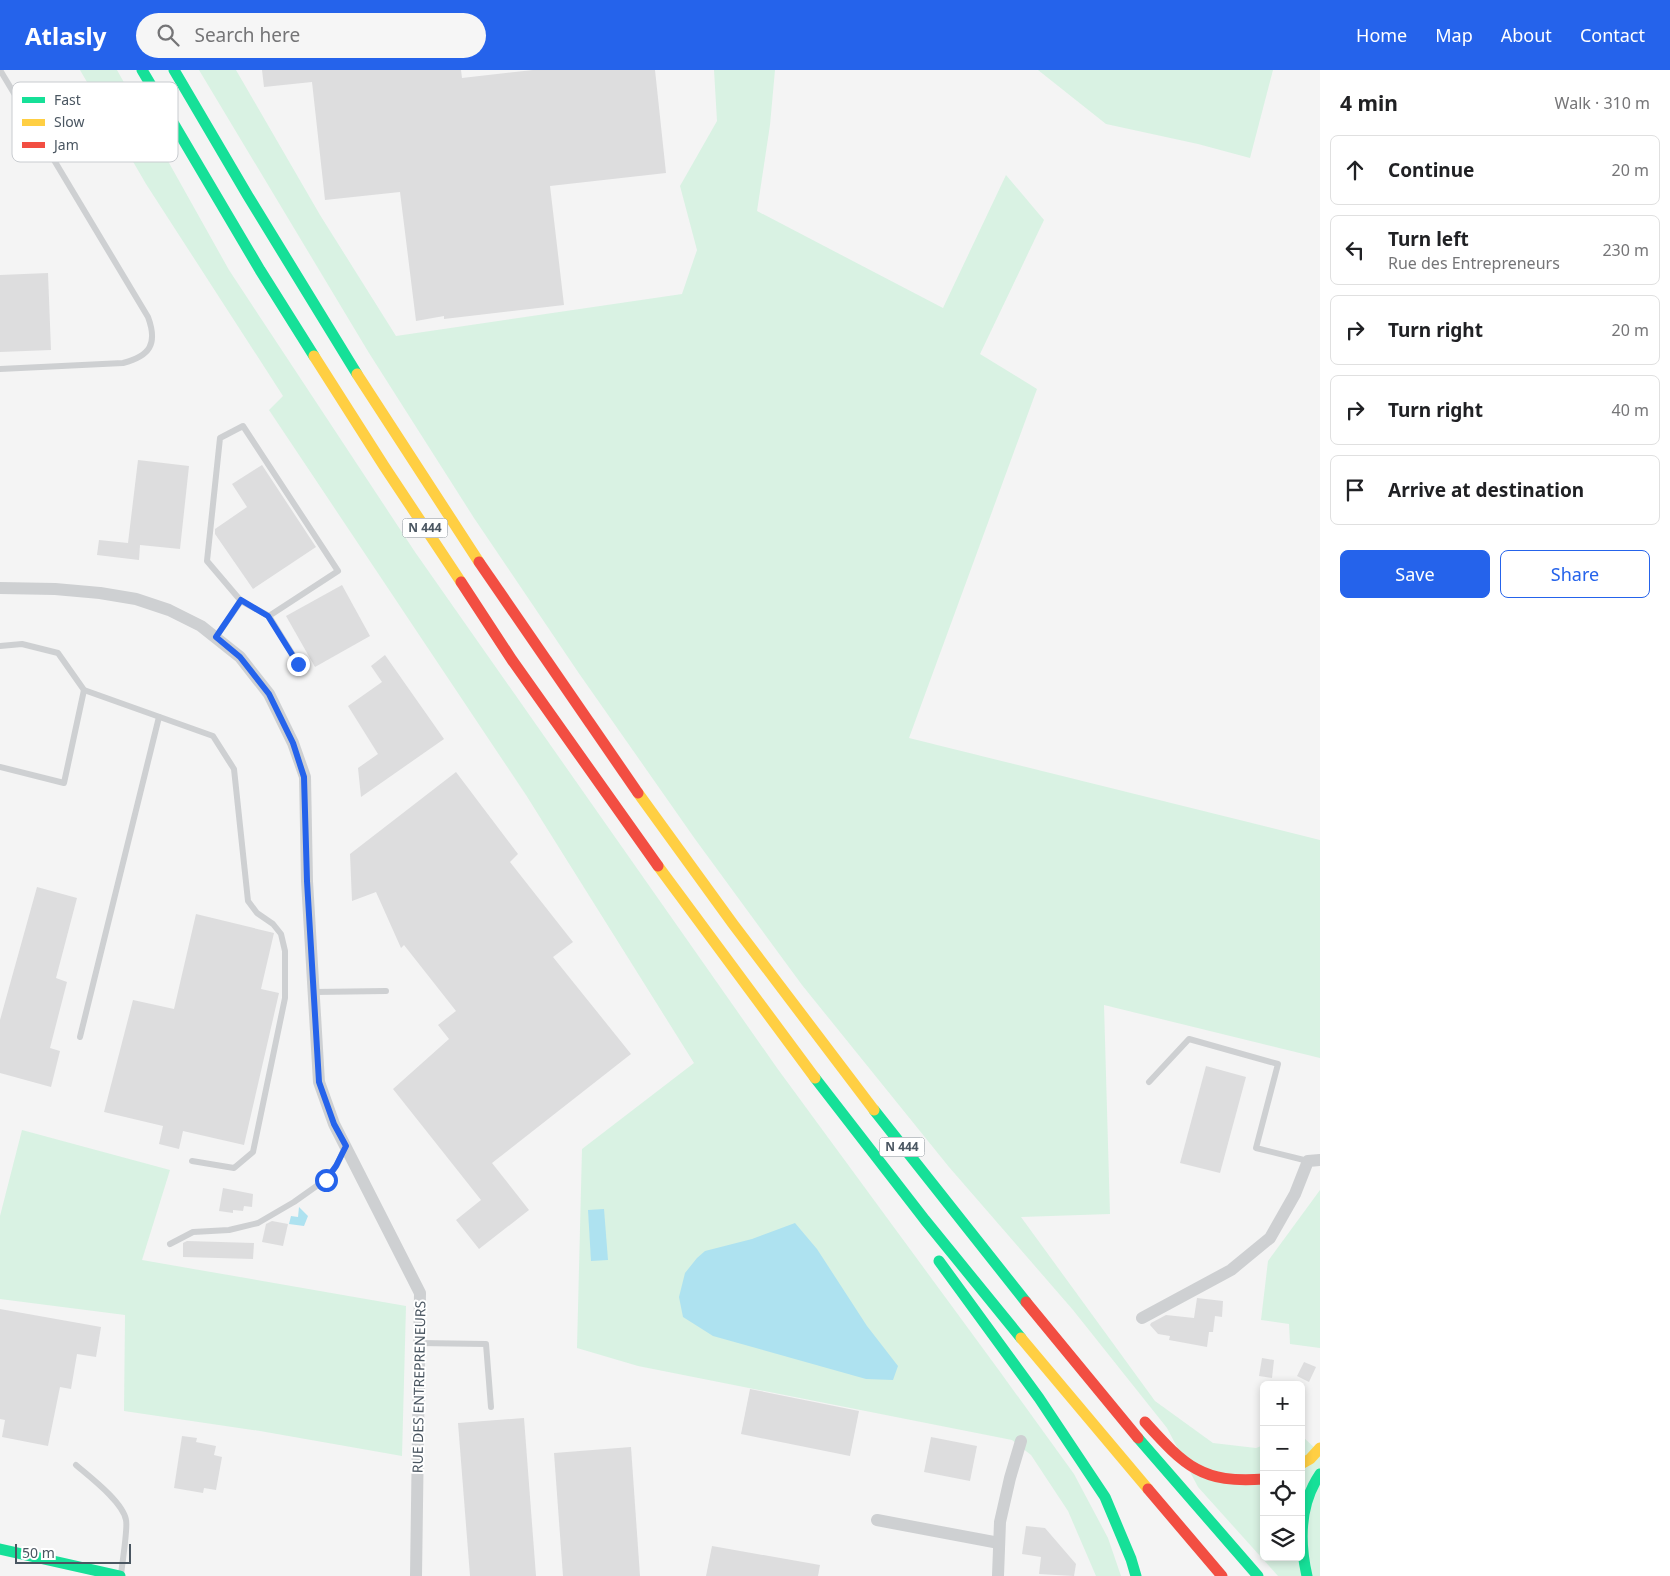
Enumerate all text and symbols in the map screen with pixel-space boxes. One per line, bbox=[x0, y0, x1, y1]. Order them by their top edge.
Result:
search box bbox=[136, 13, 486, 58]
text: Atlasly bbox=[25, 19, 106, 52]
icon: search bbox=[154, 21, 182, 49]
text: Search here bbox=[194, 22, 300, 48]
text: Home bbox=[1356, 23, 1407, 47]
text: Map bbox=[1435, 23, 1473, 47]
text: About bbox=[1501, 23, 1552, 47]
text: Contact bbox=[1580, 23, 1645, 47]
legend bbox=[12, 82, 178, 162]
text: 4 min bbox=[1340, 89, 1398, 117]
text: Fast bbox=[54, 90, 81, 109]
text: Walk · 310 m bbox=[1555, 92, 1650, 114]
text: Slow bbox=[54, 112, 85, 131]
text: Jam bbox=[52, 135, 79, 154]
icon: ahead bbox=[1341, 156, 1369, 184]
text: Continue bbox=[1388, 157, 1474, 183]
text: 20 m bbox=[1612, 159, 1649, 181]
text: Turn left bbox=[1388, 226, 1469, 252]
icon: left bbox=[1341, 236, 1369, 264]
text: 230 m bbox=[1602, 239, 1649, 261]
text: Rue des Entrepreneurs bbox=[1388, 252, 1560, 274]
icon: right bbox=[1341, 316, 1369, 344]
text: Turn right bbox=[1388, 317, 1483, 343]
text: 20 m bbox=[1612, 319, 1649, 341]
icon: right bbox=[1341, 396, 1369, 424]
text: Turn right bbox=[1388, 397, 1483, 423]
text: 40 m bbox=[1612, 399, 1649, 421]
icon: arrive bbox=[1341, 476, 1369, 504]
text: Arrive at destination bbox=[1388, 477, 1584, 503]
road number: N 444 bbox=[402, 518, 448, 538]
button: Save bbox=[1340, 550, 1490, 598]
button: Share bbox=[1500, 550, 1650, 598]
route end bbox=[287, 653, 310, 676]
road number: N 444 bbox=[880, 1138, 924, 1156]
route start bbox=[315, 1169, 338, 1192]
street label: RUE DES ENTREPRENEURS bbox=[407, 1300, 430, 1473]
map controls bbox=[1260, 1381, 1305, 1561]
button: + bbox=[1260, 1381, 1305, 1426]
button: − bbox=[1260, 1426, 1305, 1471]
button: locate bbox=[1260, 1471, 1305, 1516]
button: layers bbox=[1260, 1516, 1305, 1561]
scale bar bbox=[15, 1541, 131, 1564]
text: 50 m bbox=[22, 1543, 55, 1562]

